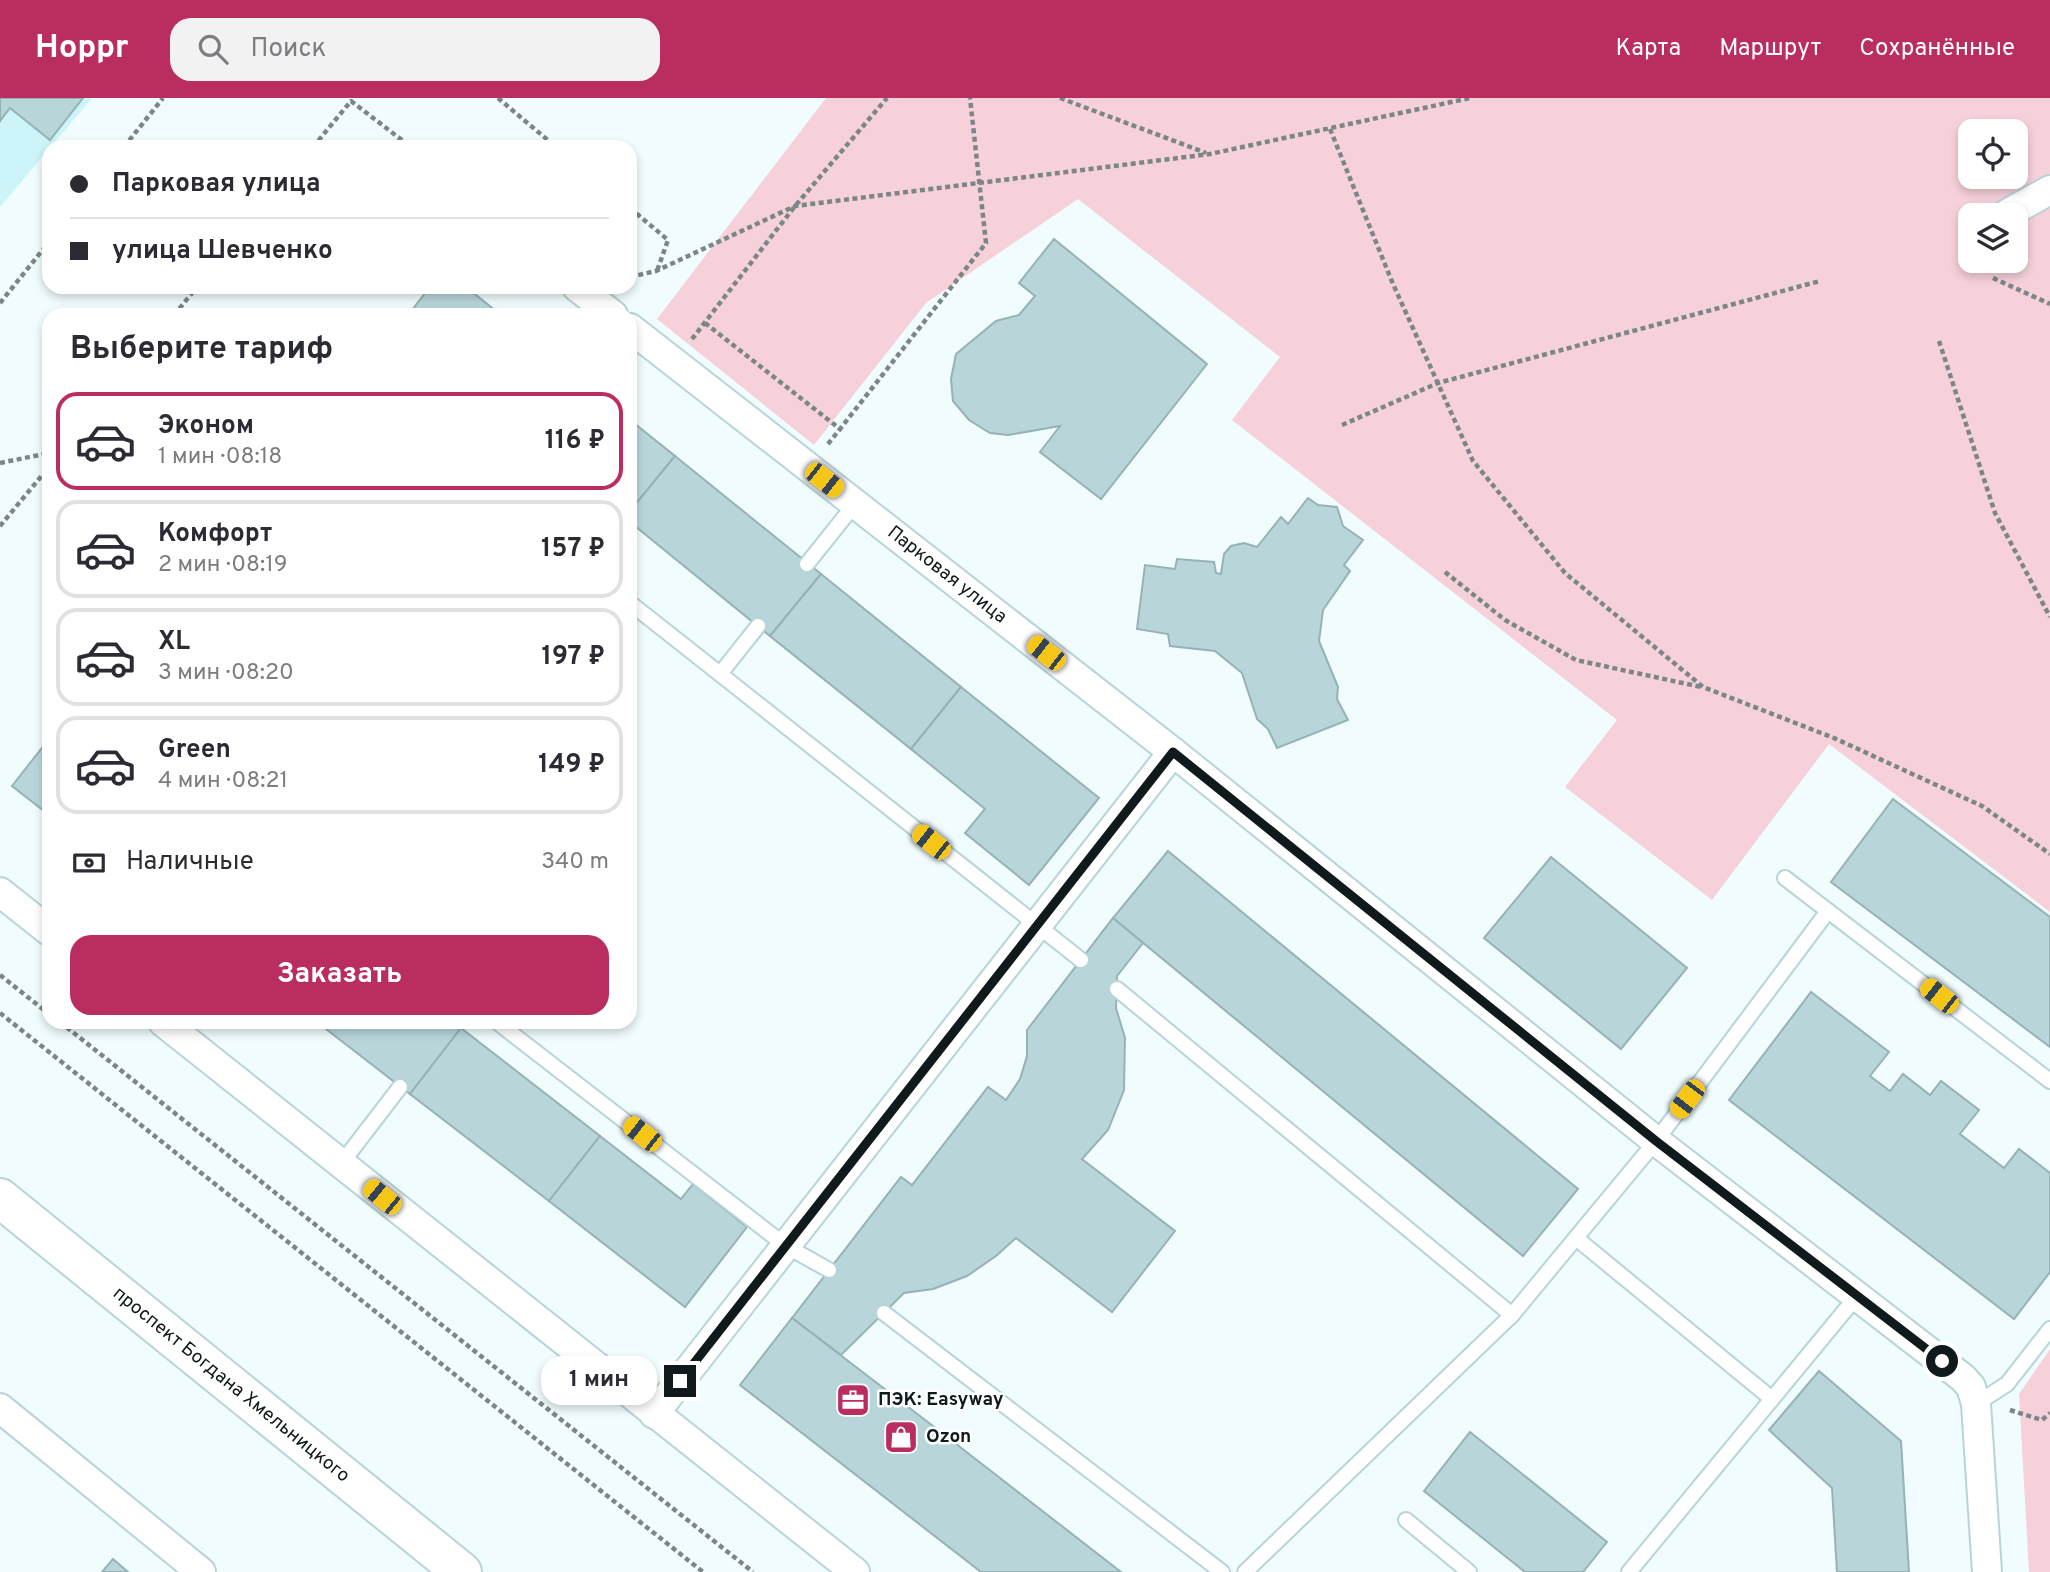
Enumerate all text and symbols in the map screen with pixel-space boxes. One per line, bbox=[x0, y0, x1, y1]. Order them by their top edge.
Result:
search box bbox=[170, 18, 660, 81]
text: Hoppr bbox=[35, 28, 128, 70]
icon: search bbox=[194, 30, 232, 68]
text: Поиск bbox=[250, 33, 326, 66]
text: Карта bbox=[1615, 34, 1681, 64]
text: Маршрут bbox=[1719, 34, 1821, 64]
text: Сохранённые bbox=[1859, 34, 2015, 64]
map controls bbox=[1958, 119, 2028, 273]
button: locate bbox=[1958, 119, 2028, 189]
text: Парковая улица bbox=[112, 168, 320, 201]
button: layers bbox=[1958, 203, 2028, 273]
text: улица Шевченко bbox=[112, 235, 333, 268]
text: Выберите тариф bbox=[70, 330, 333, 370]
icon: car bbox=[74, 410, 137, 473]
text: Эконом bbox=[158, 410, 254, 443]
text: 116 ₽ bbox=[545, 425, 605, 458]
text: 1 мин · 08:18 bbox=[158, 443, 282, 472]
car bbox=[801, 459, 848, 501]
icon: car bbox=[74, 518, 137, 581]
text: Комфорт bbox=[158, 518, 272, 551]
street label: Парковая улица bbox=[882, 521, 1012, 629]
text: 157 ₽ bbox=[541, 533, 605, 566]
text: 2 мин · 08:19 bbox=[158, 551, 288, 580]
icon: car bbox=[74, 626, 137, 689]
text: XL bbox=[158, 626, 190, 659]
car bbox=[1023, 632, 1070, 674]
text: 197 ₽ bbox=[542, 641, 605, 674]
text: 3 мин · 08:20 bbox=[158, 659, 294, 688]
icon: car bbox=[74, 734, 137, 797]
text: Green bbox=[158, 734, 231, 767]
text: 149 ₽ bbox=[538, 749, 605, 782]
text: 4 мин · 08:21 bbox=[158, 767, 288, 796]
car bbox=[908, 821, 955, 863]
icon: cash bbox=[70, 844, 108, 882]
text: Наличные bbox=[126, 846, 254, 879]
text: 340 m bbox=[541, 848, 609, 877]
button: Заказать bbox=[70, 935, 609, 1015]
car bbox=[1916, 975, 1963, 1017]
car bbox=[1666, 1076, 1709, 1122]
car bbox=[619, 1113, 666, 1155]
car bbox=[360, 1176, 405, 1218]
street label: проспект Богдана Хмельницкого bbox=[107, 1282, 355, 1488]
route start bbox=[1926, 1345, 1958, 1377]
callout: 1 мин bbox=[540, 1356, 656, 1406]
route end bbox=[664, 1365, 696, 1397]
text: 1 мин bbox=[569, 1366, 629, 1395]
office icon: ПЭК: Easyway bbox=[834, 1381, 872, 1419]
place label: ПЭК: Easyway bbox=[878, 1388, 1004, 1412]
shop icon: Ozon bbox=[882, 1418, 920, 1456]
place label: Ozon bbox=[926, 1425, 971, 1449]

